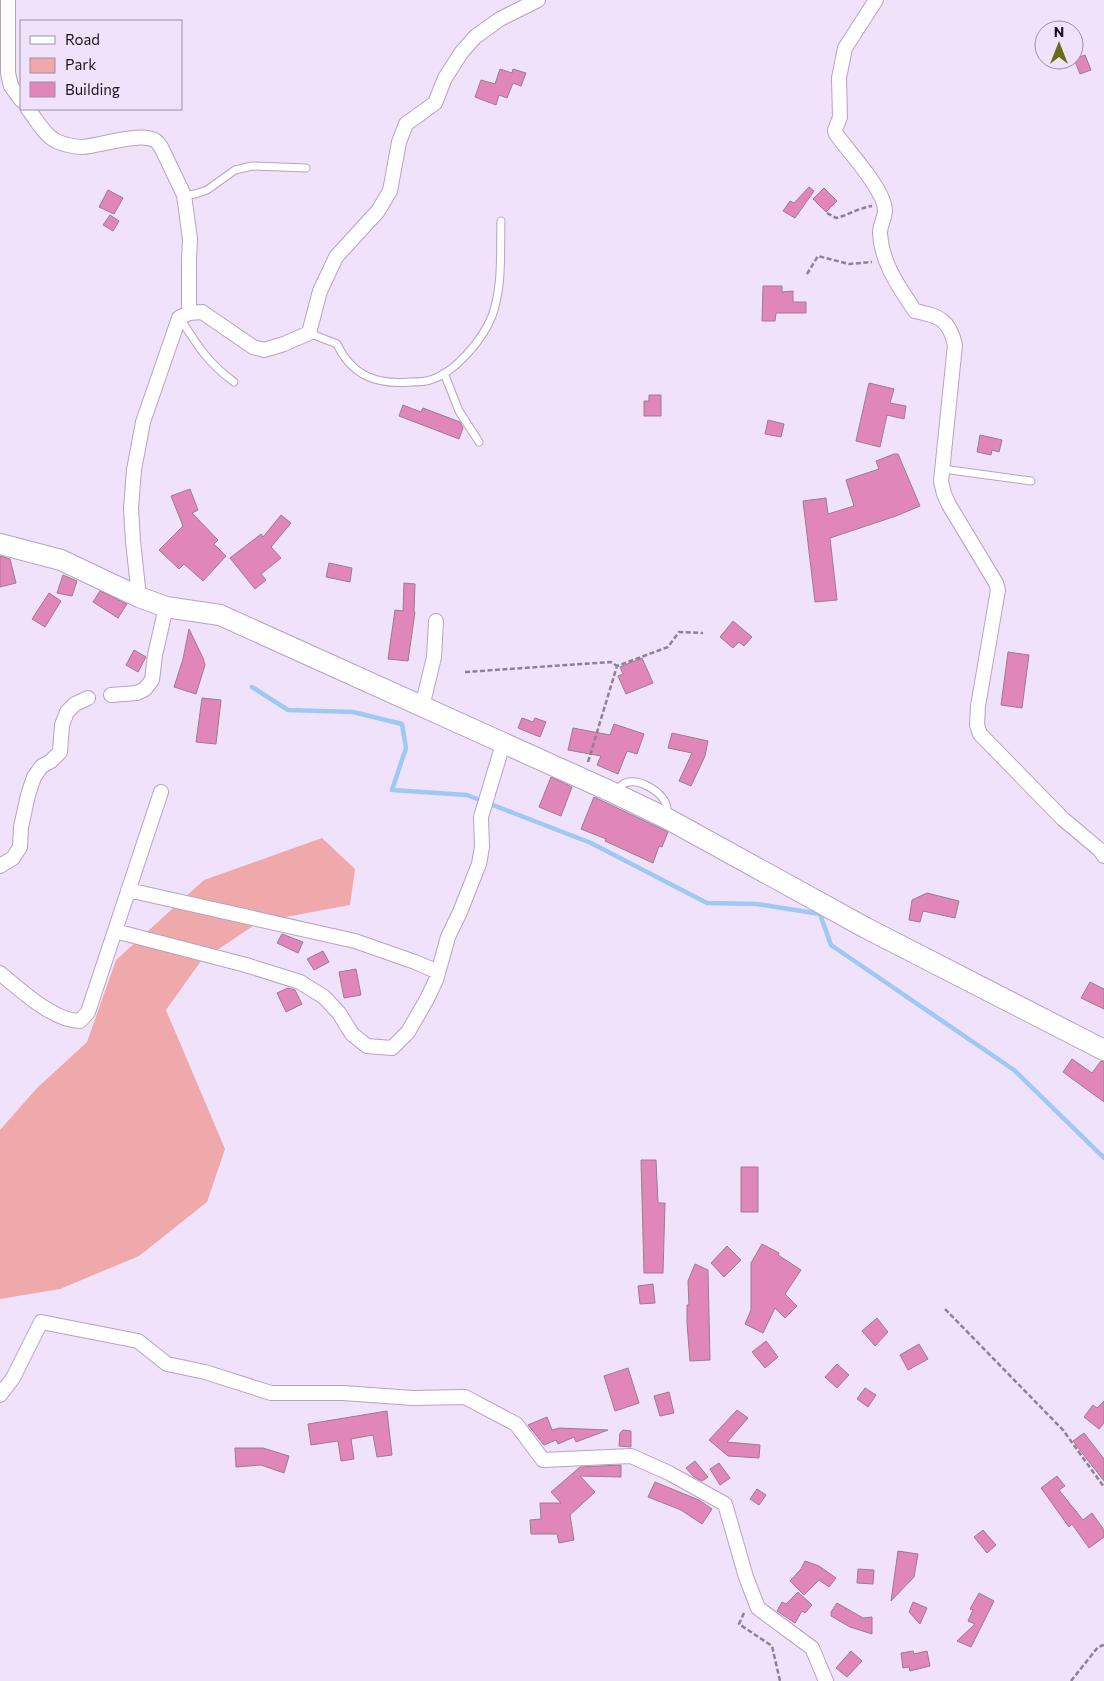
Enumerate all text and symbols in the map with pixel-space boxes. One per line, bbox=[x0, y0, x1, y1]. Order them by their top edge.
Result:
legend bbox=[20, 20, 182, 110]
north arrow bbox=[1034, 20, 1084, 70]
text: N bbox=[1054, 23, 1064, 40]
text: Road bbox=[65, 30, 100, 48]
text: Park bbox=[65, 55, 96, 73]
text: Building bbox=[65, 80, 120, 98]

